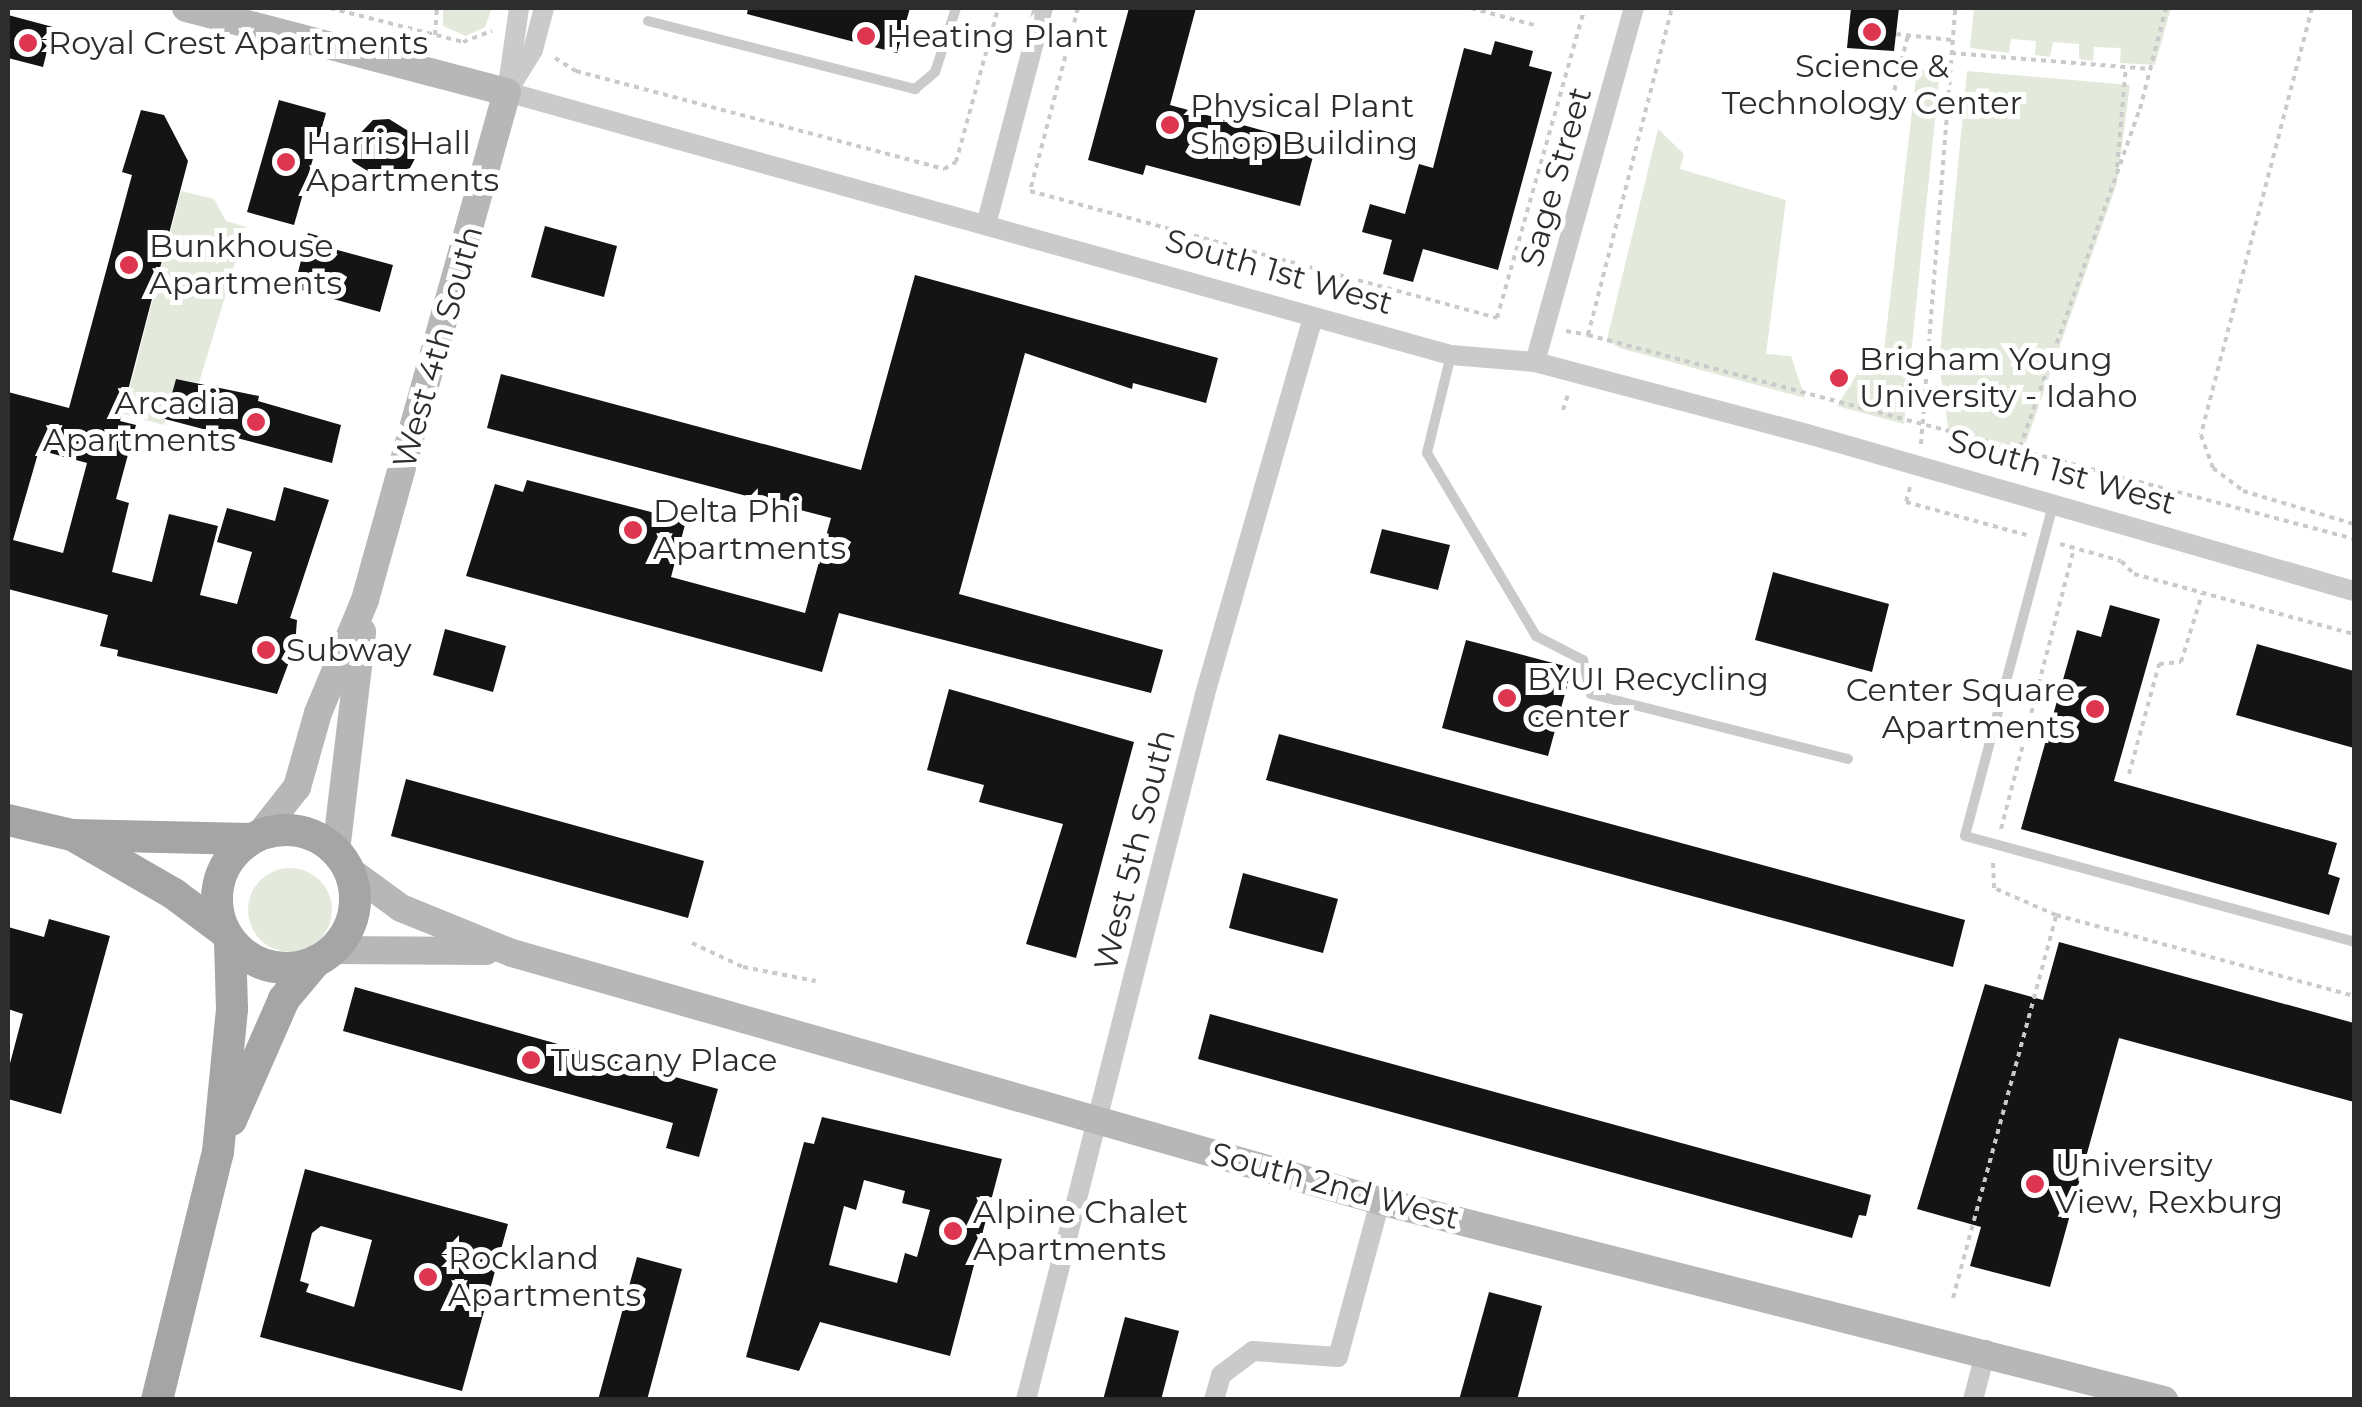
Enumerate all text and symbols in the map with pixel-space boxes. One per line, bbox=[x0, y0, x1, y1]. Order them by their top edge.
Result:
place label: Heating Plant bbox=[886, 17, 1108, 55]
marker: Science & Technology Center bbox=[1861, 21, 1883, 43]
place label: Royal Crest Apartments bbox=[48, 24, 428, 62]
marker: Heating Plant bbox=[855, 25, 877, 47]
marker: Royal Crest Apartments bbox=[17, 32, 39, 54]
place label: Science & Technology Center bbox=[1722, 48, 2022, 123]
street label: Sage Street bbox=[1512, 83, 1600, 271]
place label: Physical Plant Shop Building bbox=[1190, 88, 1418, 163]
marker: Physical Plant Shop Building bbox=[1159, 114, 1181, 136]
place label: Harris Hall Apartments bbox=[306, 125, 499, 200]
marker: Harris Hall Apartments bbox=[275, 151, 297, 173]
street label: West 4th South bbox=[385, 221, 491, 473]
street label: South 1st West bbox=[1161, 221, 1397, 323]
place label: Bunkhouse Apartments bbox=[149, 228, 342, 303]
marker: Bunkhouse Apartments bbox=[118, 254, 140, 276]
place label: Brigham Young University - Idaho bbox=[1859, 341, 2138, 416]
marker: Brigham Young University - Idaho bbox=[1828, 367, 1850, 389]
place label: Arcadia Apartments bbox=[43, 385, 236, 460]
marker: Arcadia Apartments bbox=[245, 411, 267, 433]
street label: South 1st West bbox=[1944, 421, 2180, 523]
place label: Delta Phi Apartments bbox=[653, 493, 846, 568]
marker: Delta Phi Apartments bbox=[622, 519, 644, 541]
place label: Subway bbox=[286, 631, 412, 669]
marker: Subway bbox=[255, 639, 277, 661]
place label: BYUI Recycling center bbox=[1527, 661, 1769, 736]
place label: Center Square Apartments bbox=[1846, 672, 2075, 747]
marker: BYUI Recycling center bbox=[1496, 687, 1518, 709]
marker: Center Square Apartments bbox=[2084, 698, 2106, 720]
street label: West 5th South bbox=[1086, 725, 1184, 975]
place label: Tuscany Place bbox=[551, 1041, 777, 1079]
marker: Tuscany Place bbox=[520, 1049, 542, 1071]
street label: South 2nd West bbox=[1206, 1134, 1464, 1238]
place label: University View, Rexburg bbox=[2055, 1147, 2283, 1222]
marker: University View, Rexburg bbox=[2024, 1173, 2046, 1195]
place label: Alpine Chalet Apartments bbox=[973, 1194, 1188, 1269]
marker: Alpine Chalet Apartments bbox=[942, 1220, 964, 1242]
place label: Rockland Apartments bbox=[448, 1240, 641, 1315]
marker: Rockland Apartments bbox=[417, 1266, 439, 1288]

